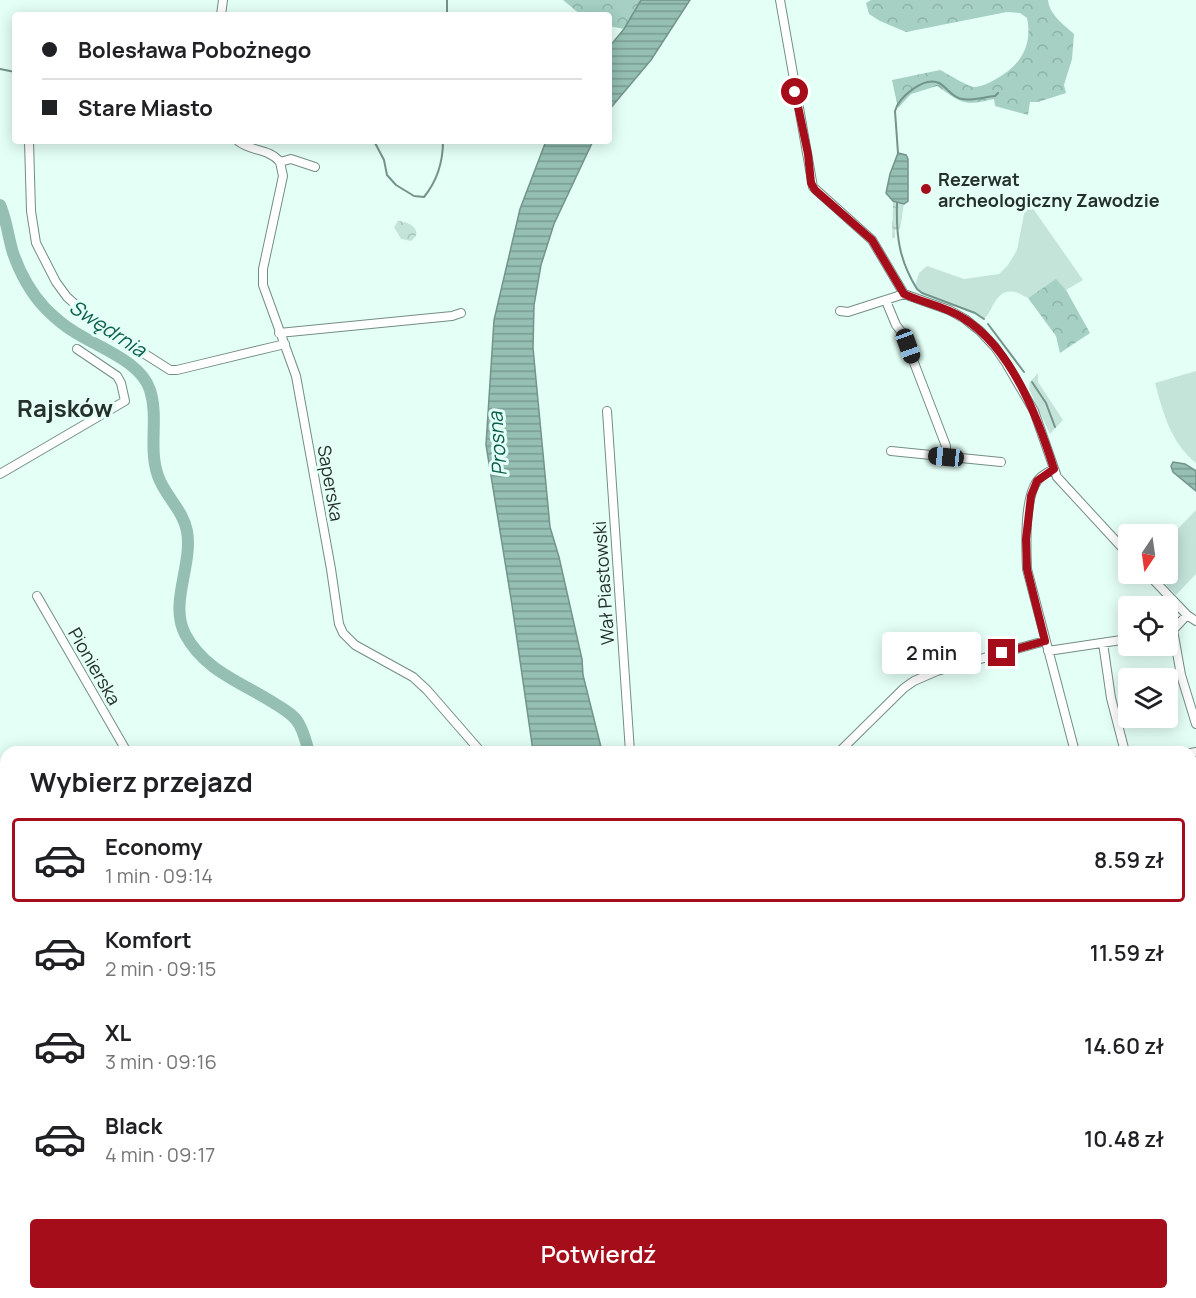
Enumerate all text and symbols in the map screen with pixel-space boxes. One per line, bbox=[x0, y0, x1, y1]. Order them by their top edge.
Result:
text: Bolesława Pobożnego bbox=[78, 35, 311, 65]
route start bbox=[781, 78, 808, 105]
text: Stare Miasto bbox=[78, 93, 213, 123]
place label: Rezerwat archeologiczny Zawodzie bbox=[938, 167, 1160, 212]
marker: Rezerwat archeologiczny Zawodzie bbox=[919, 182, 933, 196]
water label: Swędrnia bbox=[65, 293, 152, 363]
car bbox=[893, 326, 923, 366]
district label: Rajsków bbox=[17, 391, 113, 424]
water label: Prosna bbox=[481, 410, 513, 477]
street label: Saperska bbox=[313, 443, 349, 523]
car bbox=[927, 446, 965, 468]
street label: Wał Piastowski bbox=[587, 520, 619, 646]
north arrow bbox=[1118, 524, 1178, 584]
map controls bbox=[1118, 524, 1178, 728]
button: locate bbox=[1118, 596, 1178, 656]
street label: Pionierska bbox=[63, 623, 127, 709]
callout: 2 min bbox=[882, 632, 981, 674]
text: 2 min bbox=[906, 639, 957, 666]
route end bbox=[988, 639, 1015, 666]
button: layers bbox=[1118, 668, 1178, 728]
text: Wybierz przejazd bbox=[30, 763, 253, 800]
text: Economy bbox=[105, 832, 203, 862]
icon: car bbox=[33, 833, 87, 887]
text: 8.59 zł bbox=[1094, 845, 1164, 875]
text: 1 min · 09:14 bbox=[105, 862, 213, 889]
text: Komfort bbox=[105, 925, 192, 955]
icon: car bbox=[33, 926, 87, 980]
text: 11.59 zł bbox=[1090, 938, 1164, 968]
text: 2 min · 09:15 bbox=[105, 955, 216, 982]
text: XL bbox=[105, 1018, 131, 1048]
icon: car bbox=[33, 1019, 87, 1073]
text: 14.60 zł bbox=[1084, 1031, 1164, 1061]
text: 3 min · 09:16 bbox=[105, 1048, 217, 1075]
text: Black bbox=[105, 1111, 162, 1141]
icon: car bbox=[33, 1112, 87, 1166]
text: 10.48 zł bbox=[1084, 1124, 1164, 1154]
text: 4 min · 09:17 bbox=[105, 1141, 215, 1168]
button: Potwierdź bbox=[30, 1219, 1167, 1288]

